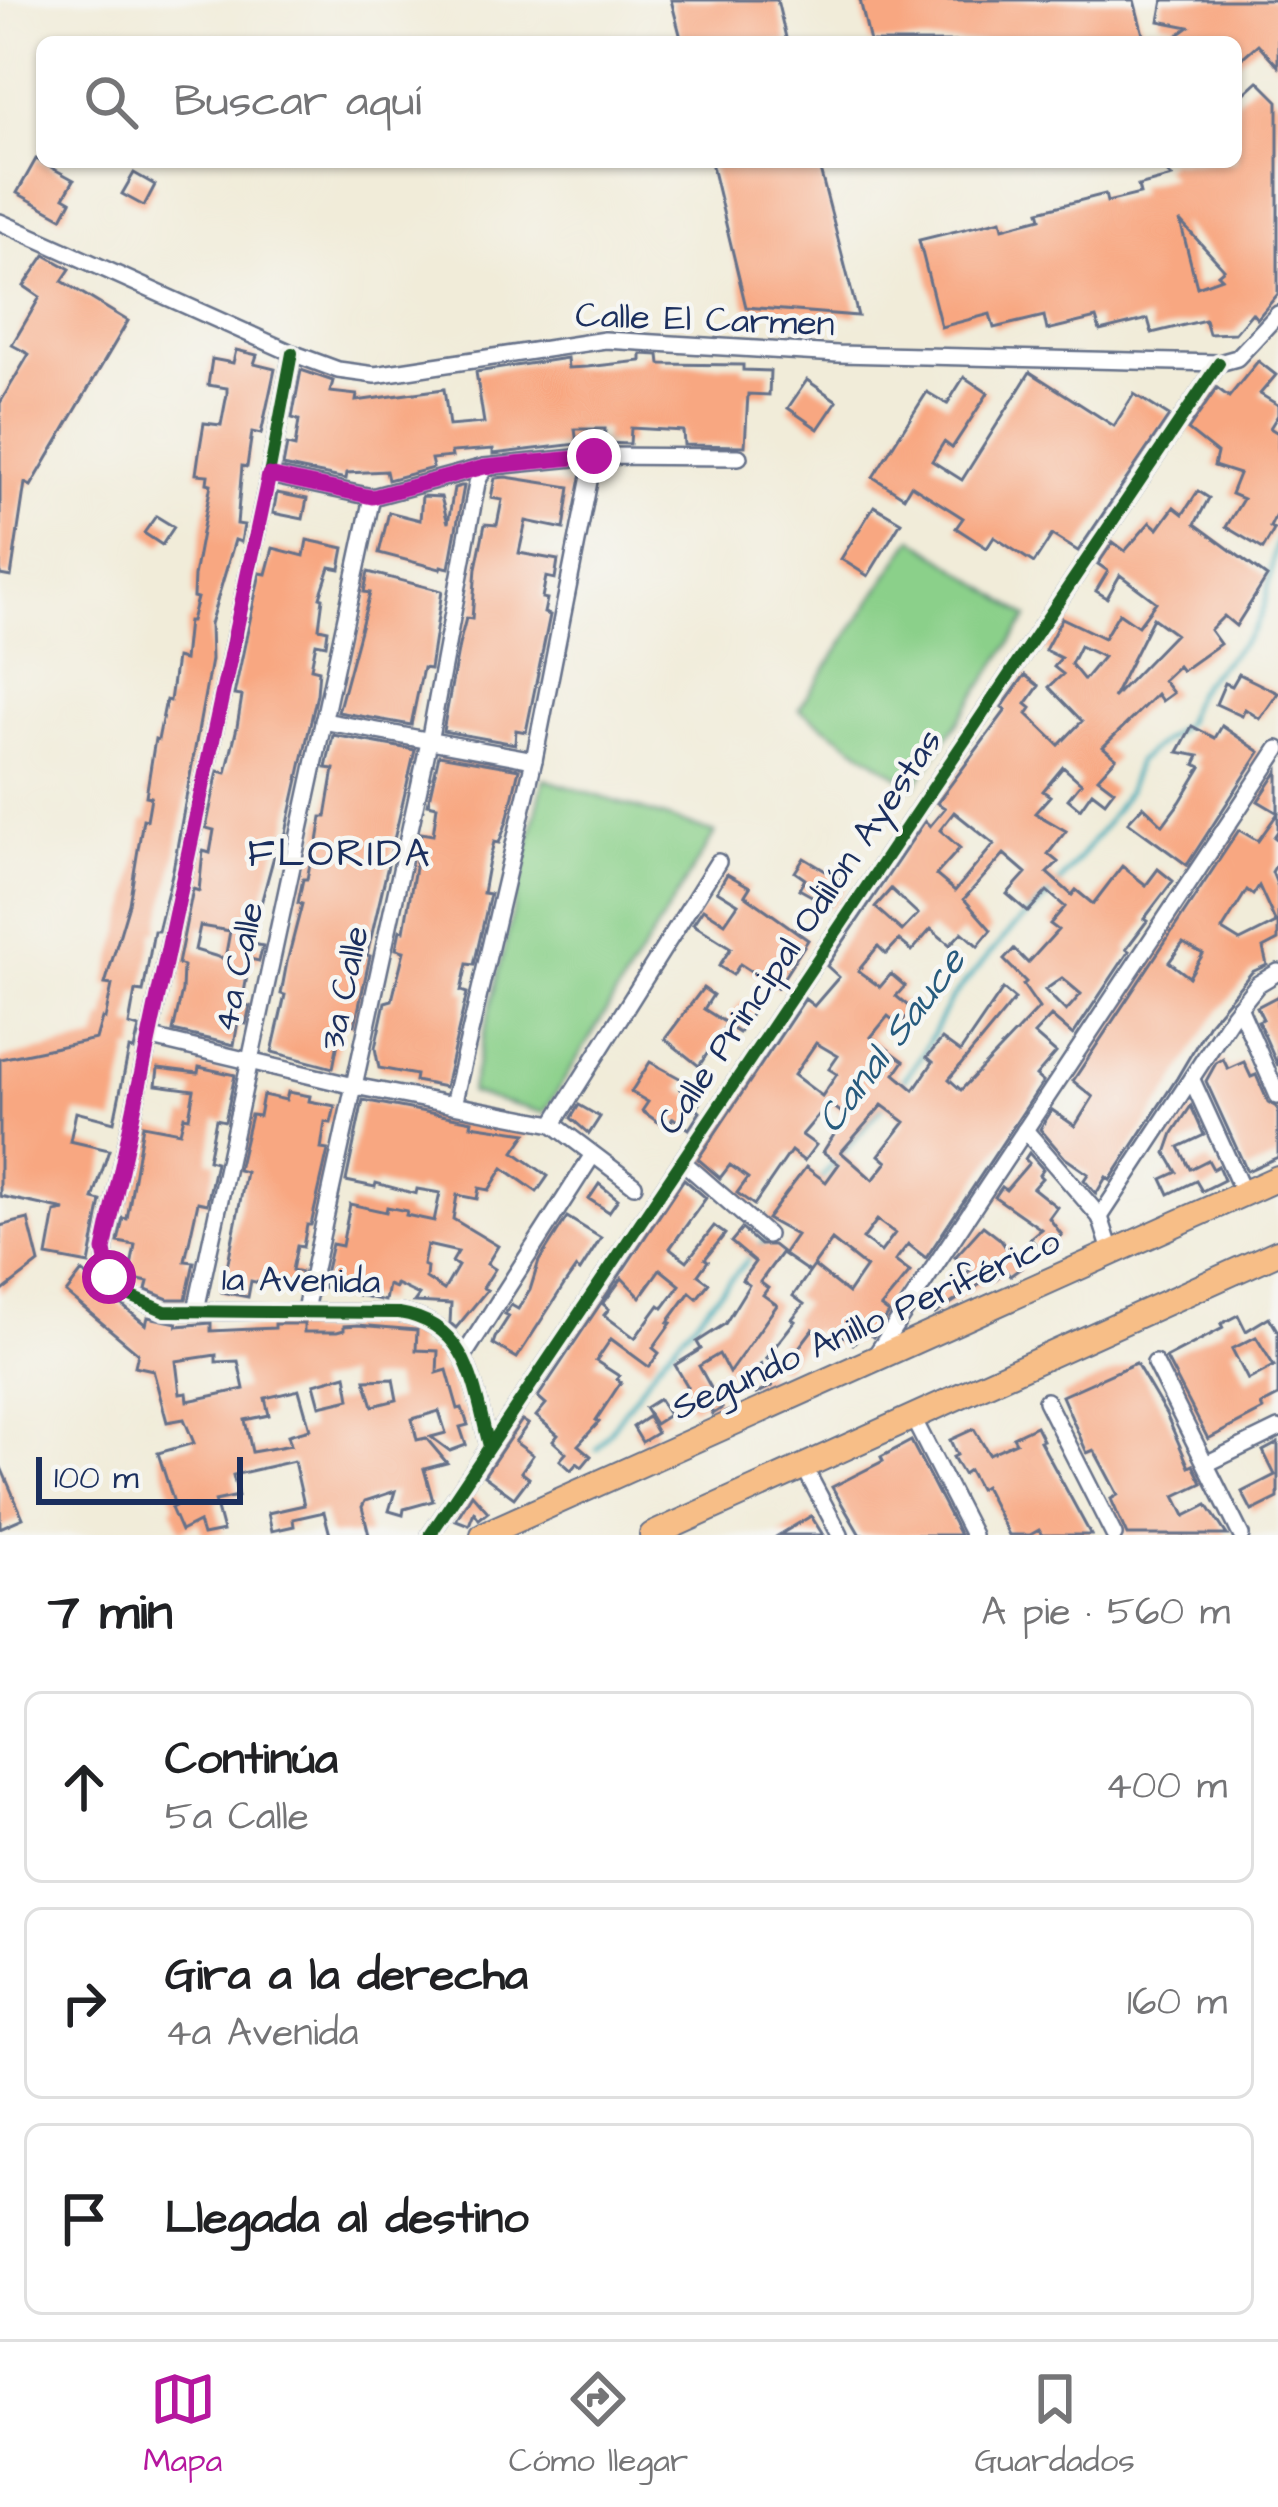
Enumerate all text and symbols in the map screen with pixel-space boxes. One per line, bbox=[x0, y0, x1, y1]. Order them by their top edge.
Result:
search box bbox=[36, 36, 1242, 168]
icon: search bbox=[78, 69, 144, 135]
text: Buscar aquí bbox=[174, 71, 421, 133]
street label: Calle El Carmen bbox=[574, 290, 836, 350]
route end bbox=[567, 429, 621, 483]
street label: Calle Principal Odilón Ayestas bbox=[645, 719, 955, 1145]
district label: FLORIDA bbox=[247, 828, 433, 882]
street label: 4a Calle bbox=[200, 897, 278, 1037]
street label: 3a Calle bbox=[307, 921, 383, 1055]
water label: Canal Sauce bbox=[805, 936, 981, 1145]
street label: Segundo Anillo Periférico bbox=[664, 1216, 1069, 1435]
route start bbox=[82, 1250, 136, 1304]
street label: 1a Avenida bbox=[221, 1254, 381, 1308]
scale bar bbox=[36, 1451, 243, 1504]
text: 100 m bbox=[54, 1455, 139, 1501]
text: 7 min bbox=[48, 1578, 173, 1649]
text: A pie · 560 m bbox=[981, 1586, 1230, 1640]
text: Continúa bbox=[165, 1729, 338, 1791]
icon: ahead bbox=[51, 1754, 117, 1820]
text: 400 m bbox=[1105, 1760, 1227, 1814]
text: 5a Calle bbox=[165, 1791, 309, 1845]
text: Gira a la derecha bbox=[165, 1945, 528, 2007]
icon: right bbox=[51, 1970, 117, 2036]
text: 160 m bbox=[1127, 1976, 1227, 2030]
text: 4a Avenida bbox=[165, 2007, 359, 2061]
icon: arrive bbox=[51, 2186, 117, 2252]
text: Llegada al destino bbox=[165, 2188, 528, 2250]
tab: Mapa bbox=[143, 2366, 222, 2484]
tab: Cómo llegar bbox=[509, 2366, 688, 2484]
tab: Guardados bbox=[975, 2366, 1135, 2484]

